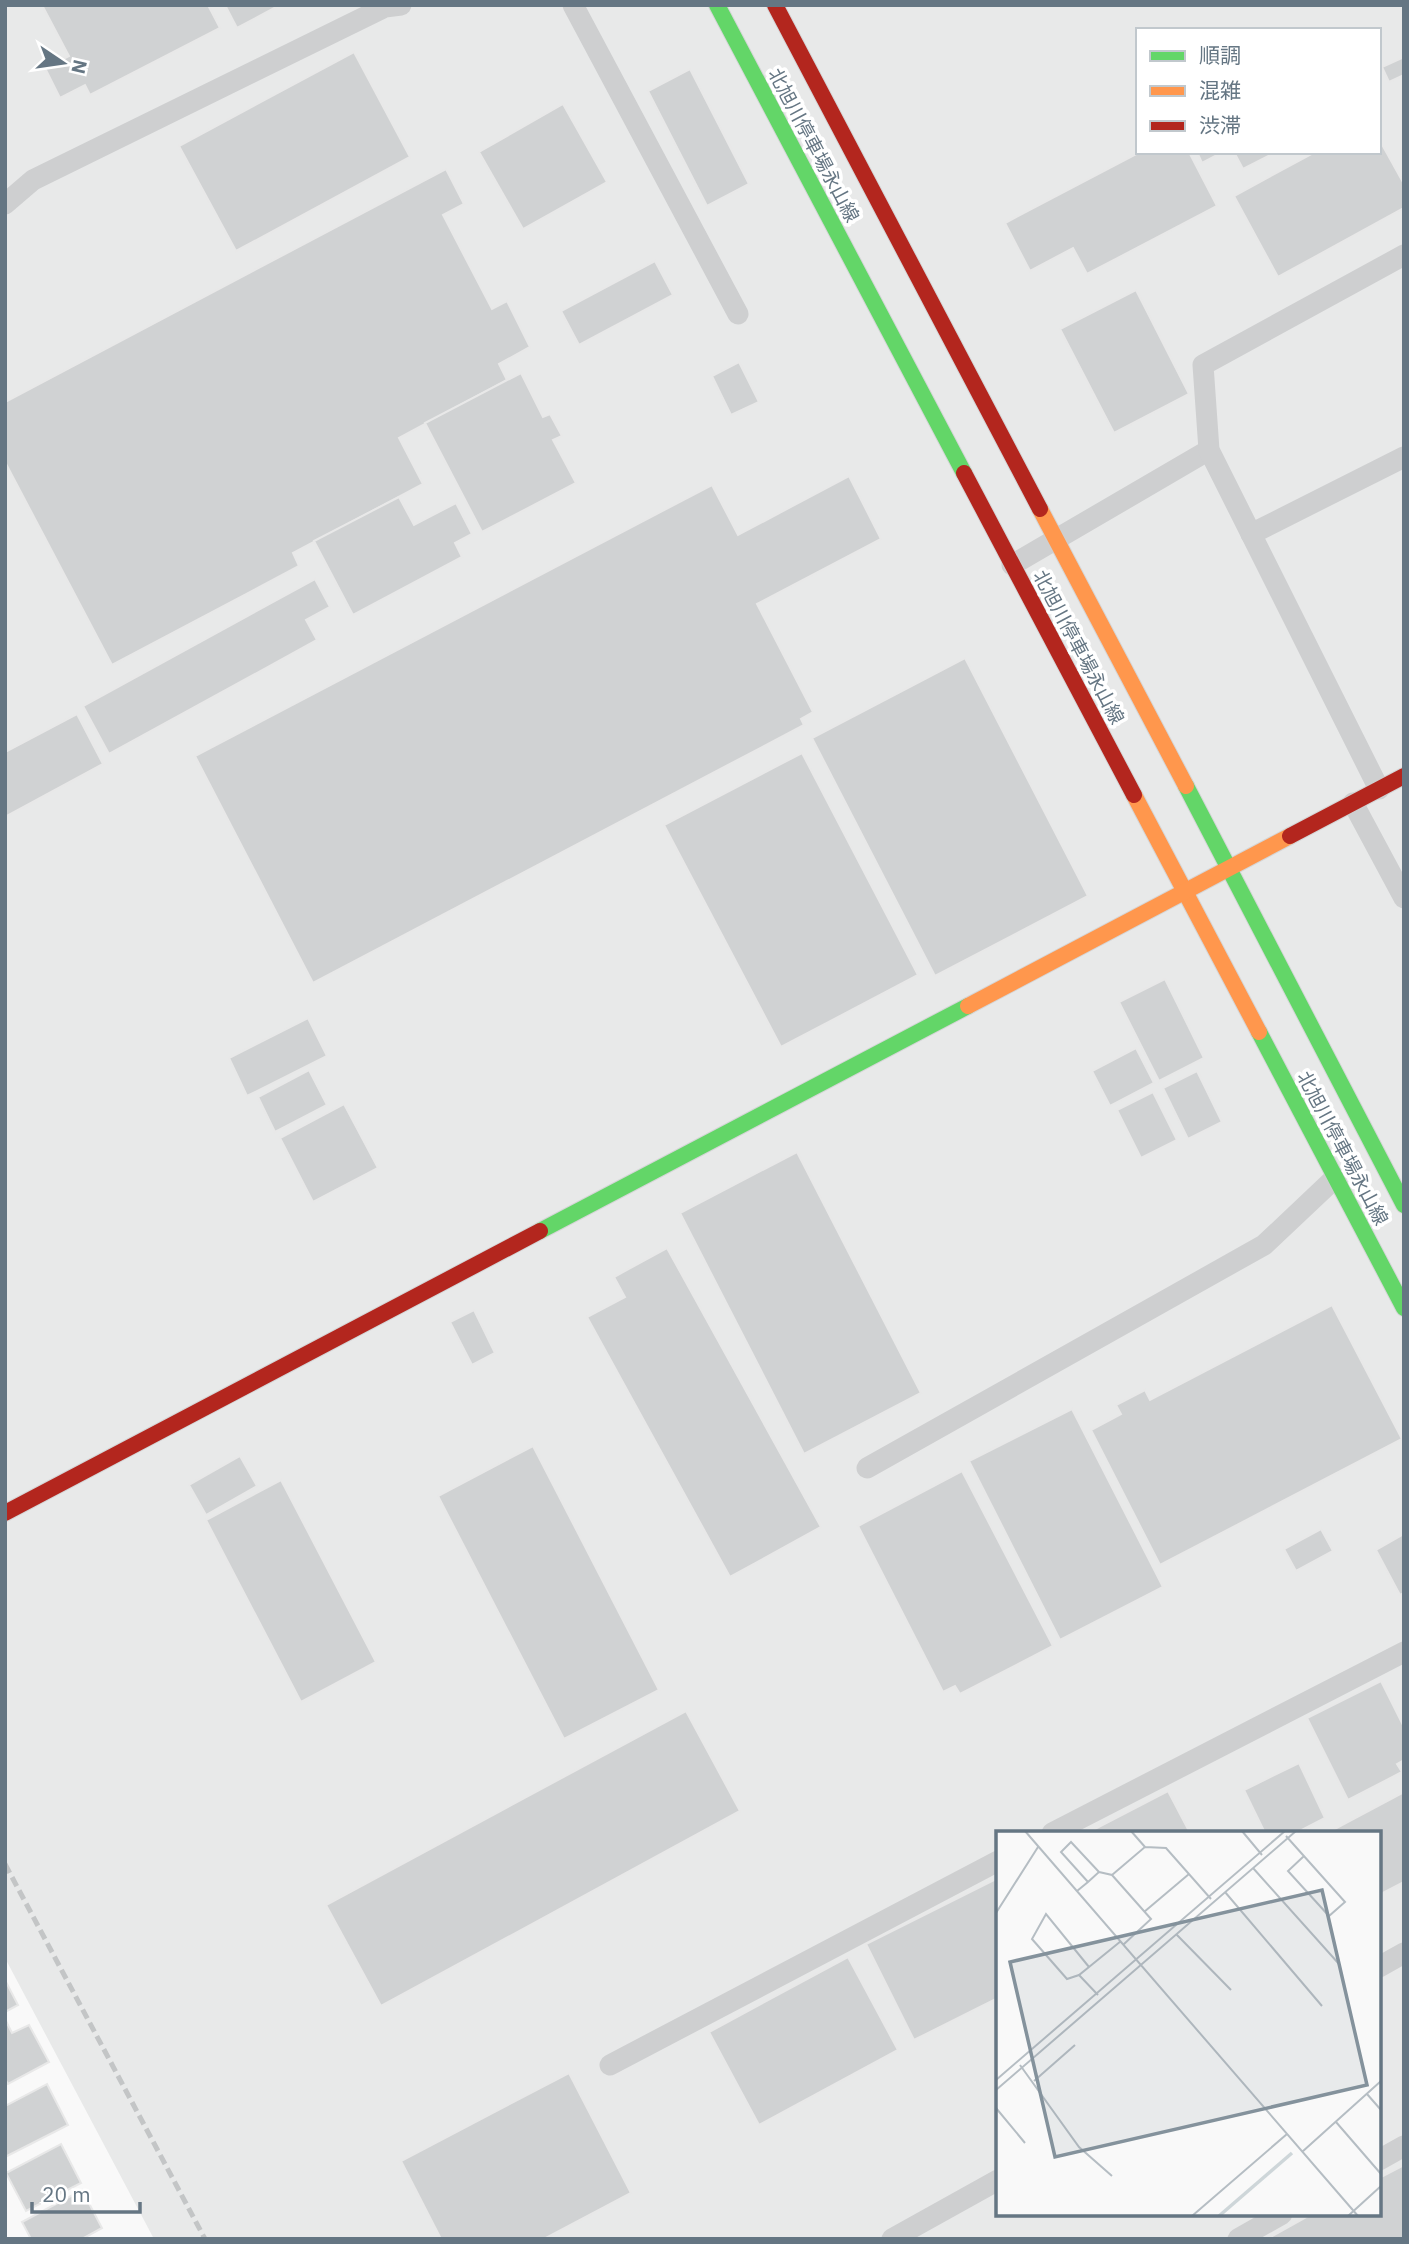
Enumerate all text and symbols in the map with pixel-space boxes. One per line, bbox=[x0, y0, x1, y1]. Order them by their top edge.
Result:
north arrow bbox=[28, 28, 98, 98]
legend bbox=[1136, 28, 1381, 154]
text: 順調 bbox=[1199, 41, 1241, 69]
text: N bbox=[66, 57, 93, 76]
street label: 北旭川停車場永山線 bbox=[763, 64, 865, 226]
text: 混雑 bbox=[1199, 76, 1241, 104]
text: 渋滞 bbox=[1199, 111, 1241, 139]
street label: 北旭川停車場永山線 bbox=[1028, 566, 1130, 728]
street label: 北旭川停車場永山線 bbox=[1292, 1067, 1394, 1229]
inset map bbox=[996, 1831, 1381, 2216]
scale bar bbox=[32, 2170, 140, 2214]
text: 20 m bbox=[42, 2180, 91, 2208]

